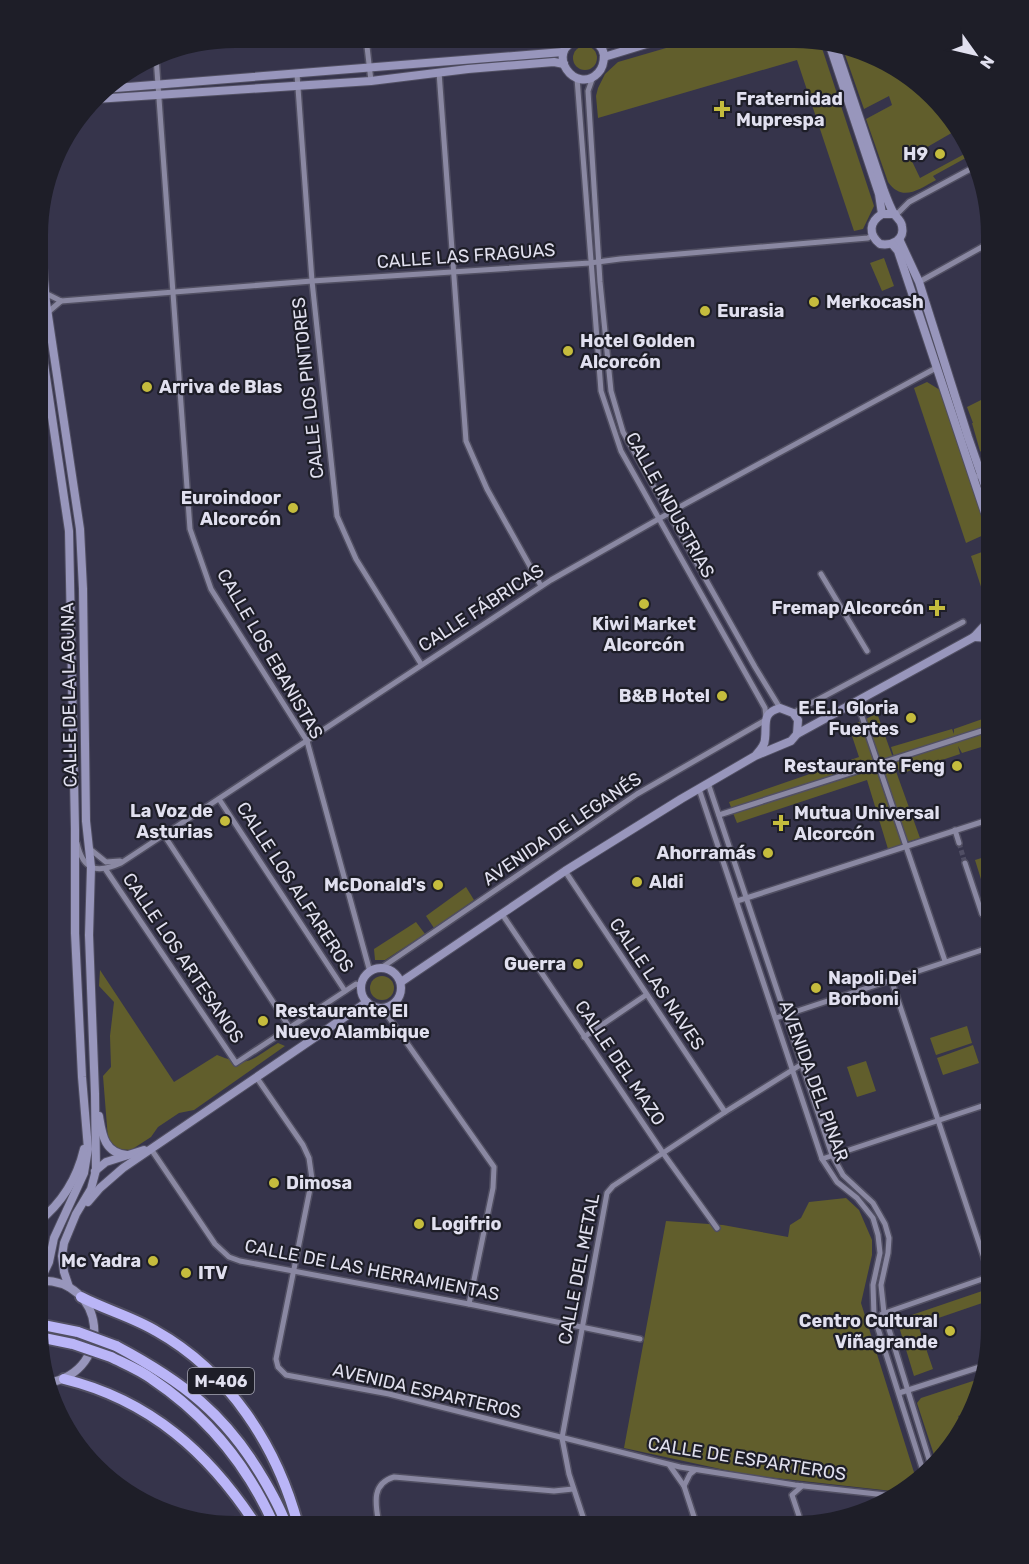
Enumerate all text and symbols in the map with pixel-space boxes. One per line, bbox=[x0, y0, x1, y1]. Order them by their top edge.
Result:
north arrow bbox=[945, 24, 1005, 84]
text: N bbox=[976, 52, 998, 72]
place label: Fraternidad Muprespa bbox=[736, 88, 843, 131]
marker: Fraternidad Muprespa bbox=[713, 100, 731, 118]
place label: H9 bbox=[903, 143, 928, 165]
marker: H9 bbox=[933, 147, 947, 161]
street label: CALLE LAS FRAGUAS bbox=[376, 239, 556, 273]
place label: Merkocash bbox=[826, 291, 924, 313]
marker: Merkocash bbox=[807, 295, 821, 309]
street label: CALLE LOS PINTORES bbox=[288, 296, 328, 480]
place label: Eurasia bbox=[717, 300, 784, 322]
marker: Eurasia bbox=[698, 304, 712, 318]
place label: Hotel Golden Alcorcón bbox=[580, 330, 695, 373]
marker: Hotel Golden Alcorcón bbox=[561, 344, 575, 358]
place label: Arriva de Blas bbox=[159, 376, 282, 398]
marker: Arriva de Blas bbox=[140, 380, 154, 394]
street label: CALLE INDUSTRIAS bbox=[621, 428, 719, 582]
place label: Euroindoor Alcorcón bbox=[181, 487, 281, 530]
marker: Euroindoor Alcorcón bbox=[286, 501, 300, 515]
street label: CALLE FÁBRICAS bbox=[414, 559, 548, 657]
street label: CALLE LOS EBANISTAS bbox=[212, 565, 328, 743]
marker: Kiwi Market Alcorcón bbox=[637, 597, 651, 611]
place label: Fremap Alcorcón bbox=[771, 597, 924, 619]
marker: Fremap Alcorcón bbox=[928, 599, 946, 617]
street label: CALLE DE LA LAGUNA bbox=[56, 602, 82, 788]
place label: Kiwi Market Alcorcón bbox=[592, 613, 696, 656]
place label: B&B Hotel bbox=[619, 685, 710, 707]
marker: B&B Hotel bbox=[715, 689, 729, 703]
place label: E.E.I. Gloria Fuertes bbox=[798, 697, 899, 740]
marker: E.E.I. Gloria Fuertes bbox=[904, 711, 918, 725]
place label: Restaurante Feng bbox=[784, 755, 945, 777]
marker: Restaurante Feng bbox=[950, 759, 964, 773]
street label: AVENIDA DE LEGANÉS bbox=[478, 768, 646, 890]
street label: CALLE LOS ALFAREROS bbox=[232, 798, 358, 976]
place label: La Voz de Asturias bbox=[130, 800, 213, 843]
place label: Mutua Universal Alcorcón bbox=[794, 802, 940, 845]
marker: La Voz de Asturias bbox=[218, 814, 232, 828]
marker: Mutua Universal Alcorcón bbox=[772, 814, 790, 832]
place label: Ahorramás bbox=[657, 842, 756, 864]
marker: Ahorramás bbox=[761, 846, 775, 860]
street label: CALLE LOS ARTESANOS bbox=[118, 869, 248, 1047]
place label: Aldi bbox=[649, 871, 684, 893]
place label: McDonald's bbox=[324, 874, 426, 896]
marker: Aldi bbox=[630, 875, 644, 889]
marker: McDonald's bbox=[431, 878, 445, 892]
street label: CALLE LAS NAVES bbox=[605, 914, 709, 1054]
place label: Guerra bbox=[504, 953, 566, 975]
marker: Guerra bbox=[571, 957, 585, 971]
place label: Napoli Dei Borboni bbox=[828, 967, 917, 1010]
marker: Napoli Dei Borboni bbox=[809, 981, 823, 995]
street label: CALLE DEL MAZO bbox=[570, 996, 670, 1130]
street label: AVENIDA DEL PINAR bbox=[775, 998, 853, 1165]
place label: Restaurante El Nuevo Alambique bbox=[275, 1000, 430, 1043]
marker: Restaurante El Nuevo Alambique bbox=[256, 1014, 270, 1028]
place label: Dimosa bbox=[286, 1172, 352, 1194]
marker: Dimosa bbox=[267, 1176, 281, 1190]
street label: CALLE DEL METAL bbox=[554, 1192, 604, 1346]
place label: Logifrio bbox=[431, 1213, 502, 1235]
marker: Logifrio bbox=[412, 1217, 426, 1231]
street label: CALLE DE LAS HERRAMIENTAS bbox=[243, 1234, 501, 1306]
place label: Mc Yadra bbox=[61, 1250, 141, 1272]
marker: Mc Yadra bbox=[146, 1254, 160, 1268]
place label: ITV bbox=[198, 1262, 228, 1284]
marker: ITV bbox=[179, 1266, 193, 1280]
place label: Centro Cultural Viñagrande bbox=[799, 1310, 938, 1353]
marker: Centro Cultural Viñagrande bbox=[943, 1324, 957, 1338]
street label: AVENIDA ESPARTEROS bbox=[331, 1359, 523, 1423]
road number: M-406 bbox=[188, 1368, 254, 1394]
street label: CALLE DE ESPARTEROS bbox=[646, 1432, 848, 1486]

